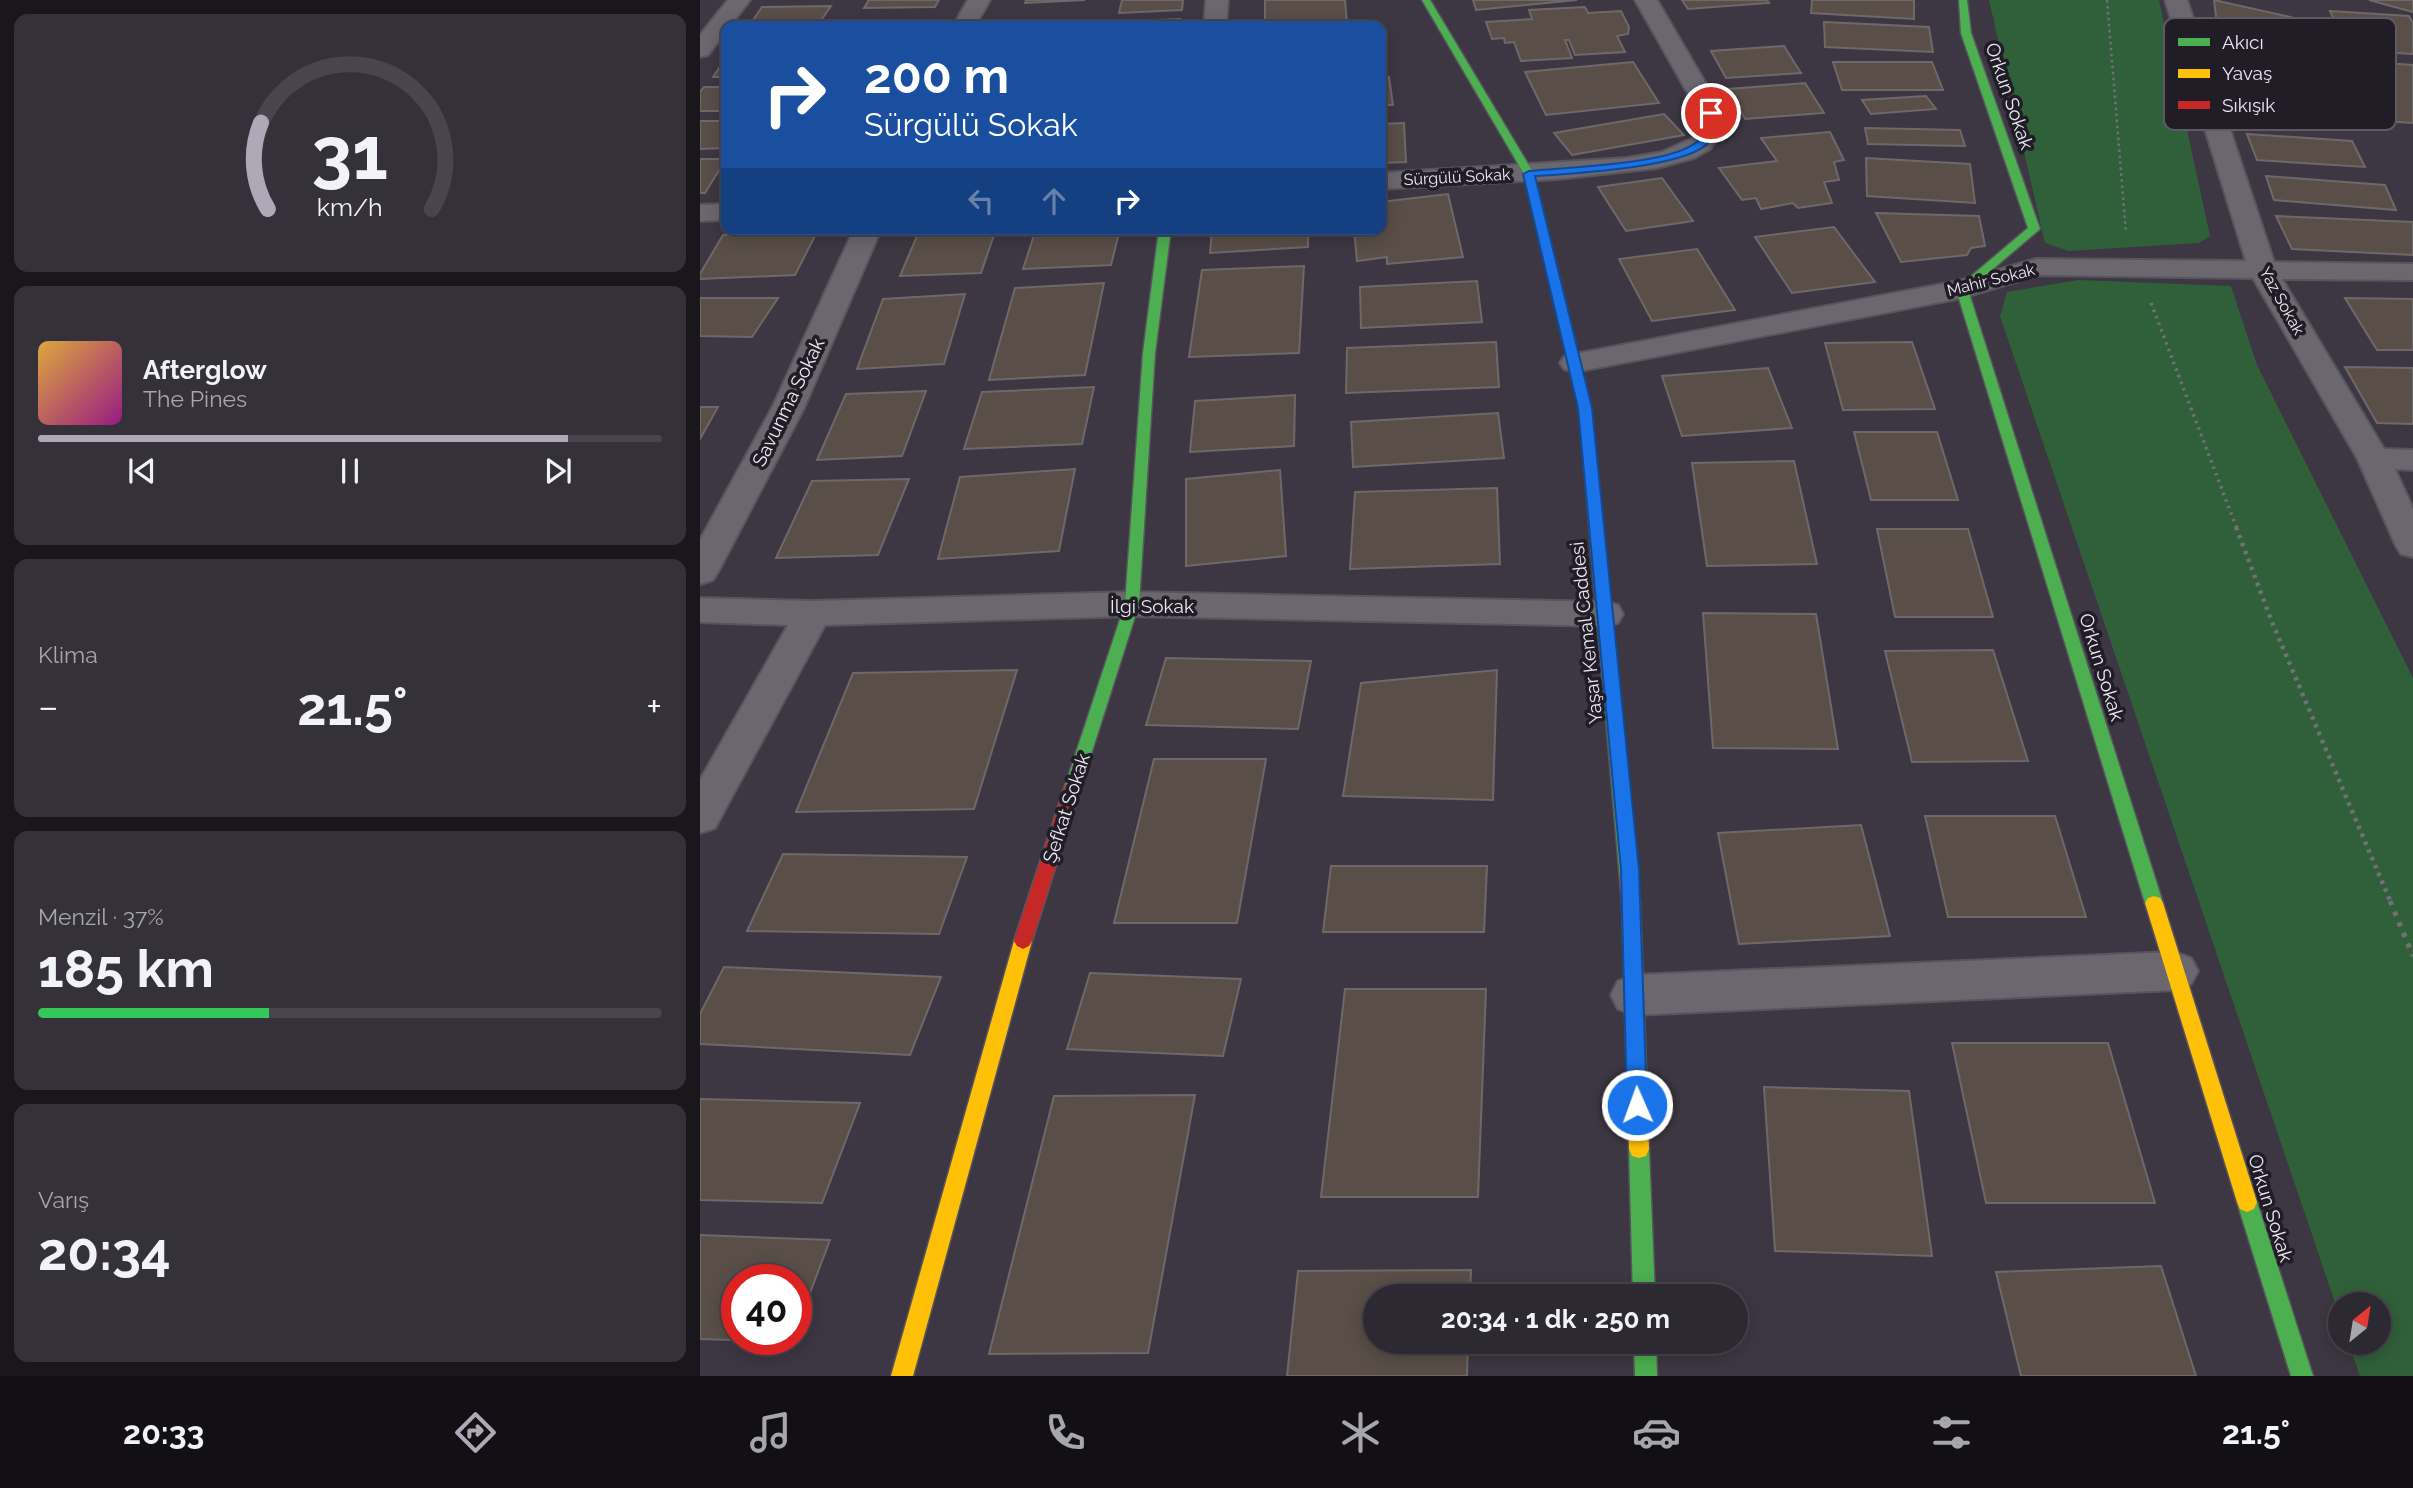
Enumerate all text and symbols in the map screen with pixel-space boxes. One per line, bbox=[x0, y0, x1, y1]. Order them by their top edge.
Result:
legend bbox=[2164, 18, 2396, 130]
text: Akıcı bbox=[2222, 31, 2264, 53]
street label: Orkun Sokak bbox=[1981, 40, 2039, 152]
text: 200 m bbox=[864, 47, 1009, 104]
icon: right bbox=[749, 49, 840, 140]
text: Yavaş bbox=[2222, 62, 2272, 84]
pin bbox=[1681, 83, 1741, 143]
icon: arrive bbox=[1692, 94, 1730, 132]
text: Sıkışık bbox=[2222, 94, 2275, 116]
text: Sürgülü Sokak bbox=[864, 106, 1078, 143]
text: 31 bbox=[312, 112, 388, 197]
street label: Sürgülü Sokak bbox=[1403, 165, 1511, 189]
icon: left bbox=[962, 182, 1000, 220]
icon: ahead bbox=[1035, 182, 1073, 220]
icon: right bbox=[1108, 182, 1146, 220]
text: km/h bbox=[317, 192, 383, 222]
street label: Mahir Sokak bbox=[1945, 260, 2037, 300]
street label: Yaz Sokak bbox=[2256, 264, 2309, 339]
street label: Savunma Sokak bbox=[747, 334, 829, 470]
text: Afterglow bbox=[143, 355, 267, 385]
text: The Pines bbox=[143, 385, 247, 412]
icon: previous bbox=[123, 452, 161, 490]
icon: pause bbox=[331, 452, 369, 490]
icon: next bbox=[539, 452, 577, 490]
street label: Yaşar Kemal Caddesi bbox=[1565, 541, 1607, 725]
street label: İlgi Sokak bbox=[1110, 595, 1194, 617]
street label: Orkun Sokak bbox=[2075, 610, 2129, 724]
text: Klima bbox=[38, 641, 98, 668]
text: 21.5° bbox=[297, 676, 408, 737]
text: − bbox=[38, 684, 58, 729]
text: + bbox=[646, 684, 662, 729]
street label: Şefkat Sokak bbox=[1038, 751, 1094, 865]
text: Menzil · 37% bbox=[38, 903, 164, 930]
text: 185 km bbox=[38, 938, 214, 999]
position arrow bbox=[1600, 1068, 1674, 1142]
street label: Orkun Sokak bbox=[2244, 1151, 2298, 1265]
text: Varış bbox=[38, 1186, 89, 1213]
text: 20:34 bbox=[38, 1221, 171, 1282]
speed limit sign: 40 bbox=[721, 1264, 812, 1355]
north arrow bbox=[2328, 1292, 2390, 1354]
map controls bbox=[2328, 1292, 2391, 1355]
text: 20:34 · 1 dk · 250 m bbox=[1441, 1304, 1670, 1334]
icon: directions bbox=[451, 1408, 500, 1457]
icon: music bbox=[746, 1408, 795, 1457]
icon: phone bbox=[1041, 1408, 1090, 1457]
icon: climate bbox=[1336, 1408, 1385, 1457]
icon: car bbox=[1632, 1408, 1681, 1457]
icon: filters bbox=[1927, 1408, 1976, 1457]
text: 20:33 bbox=[123, 1414, 204, 1451]
text: 21.5° bbox=[2222, 1414, 2290, 1451]

